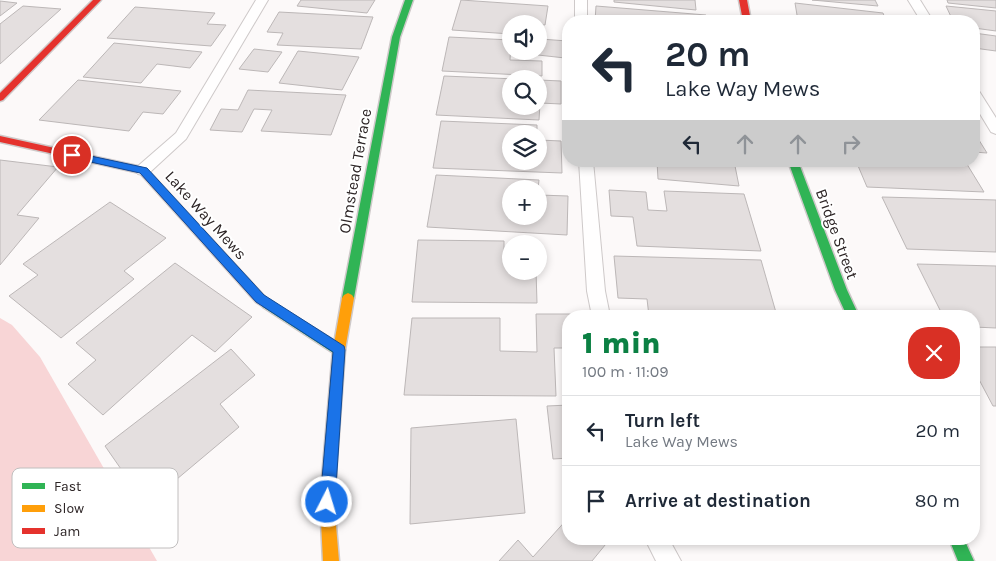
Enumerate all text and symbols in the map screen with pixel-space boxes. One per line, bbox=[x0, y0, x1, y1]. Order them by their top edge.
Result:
map controls bbox=[502, 15, 547, 280]
button: sound bbox=[502, 15, 547, 60]
text: 20 m bbox=[665, 34, 750, 75]
icon: left bbox=[582, 35, 647, 100]
button: search bbox=[502, 70, 547, 115]
text: Lake Way Mews bbox=[665, 76, 820, 102]
street label: Olmstead Terrace bbox=[335, 107, 375, 235]
button: layers bbox=[502, 125, 547, 170]
icon: left bbox=[678, 130, 706, 158]
icon: ahead bbox=[731, 130, 759, 158]
icon: ahead bbox=[784, 130, 812, 158]
icon: right bbox=[837, 130, 865, 158]
pin bbox=[51, 134, 93, 176]
icon: arrive bbox=[58, 141, 86, 169]
street label: Lake Way Mews bbox=[161, 167, 251, 263]
button: + bbox=[502, 180, 547, 225]
street label: Bridge Street bbox=[812, 186, 862, 282]
button: − bbox=[502, 235, 547, 280]
text: 1 min bbox=[582, 325, 661, 361]
button: close bbox=[908, 327, 960, 379]
text: 100 m · 11:09 bbox=[582, 362, 669, 381]
text: Turn left bbox=[625, 410, 700, 432]
icon: left bbox=[582, 417, 610, 445]
text: 20 m bbox=[915, 420, 960, 442]
text: Lake Way Mews bbox=[625, 432, 738, 451]
legend bbox=[12, 468, 178, 548]
position arrow bbox=[300, 475, 352, 527]
text: Fast bbox=[54, 478, 81, 495]
icon: arrive bbox=[582, 487, 610, 515]
text: Arrive at destination bbox=[625, 490, 811, 512]
text: 80 m bbox=[915, 490, 960, 512]
text: Slow bbox=[54, 500, 84, 517]
text: Jam bbox=[54, 523, 80, 540]

